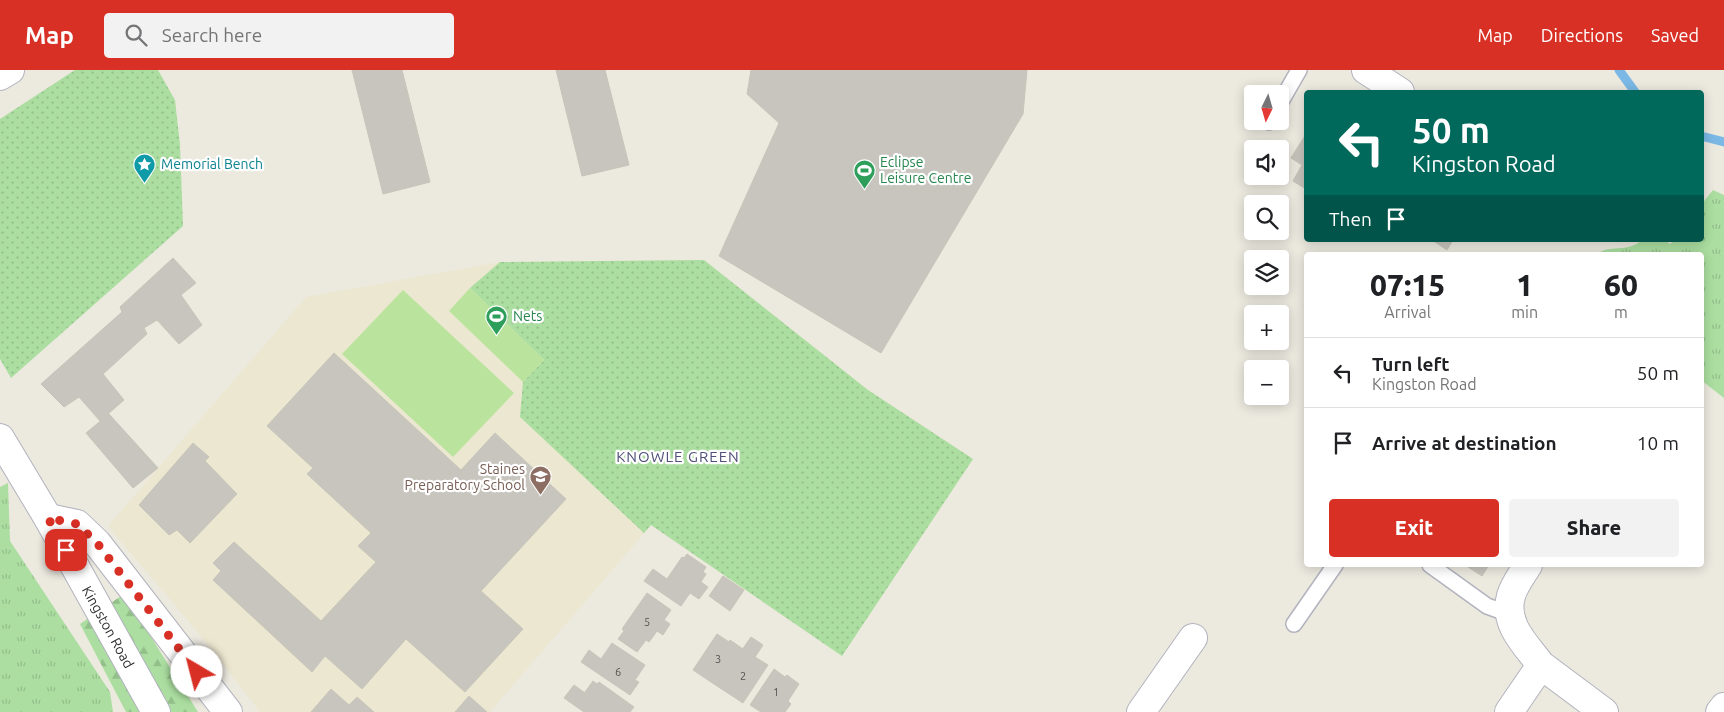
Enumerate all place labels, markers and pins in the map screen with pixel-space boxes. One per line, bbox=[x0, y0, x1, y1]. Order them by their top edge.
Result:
place icon: Memorial Bench bbox=[133, 152, 157, 183]
place label: Eclipse Leisure Centre bbox=[880, 154, 971, 186]
place label: Memorial Bench bbox=[161, 156, 263, 172]
sports icon: Eclipse Leisure Centre bbox=[852, 158, 876, 189]
sports icon: Nets bbox=[485, 304, 509, 335]
place label: Nets bbox=[513, 308, 542, 324]
place label: Staines Preparatory School bbox=[405, 461, 525, 493]
school or university icon: Staines Preparatory School bbox=[529, 465, 553, 496]
pin bbox=[45, 529, 87, 571]

